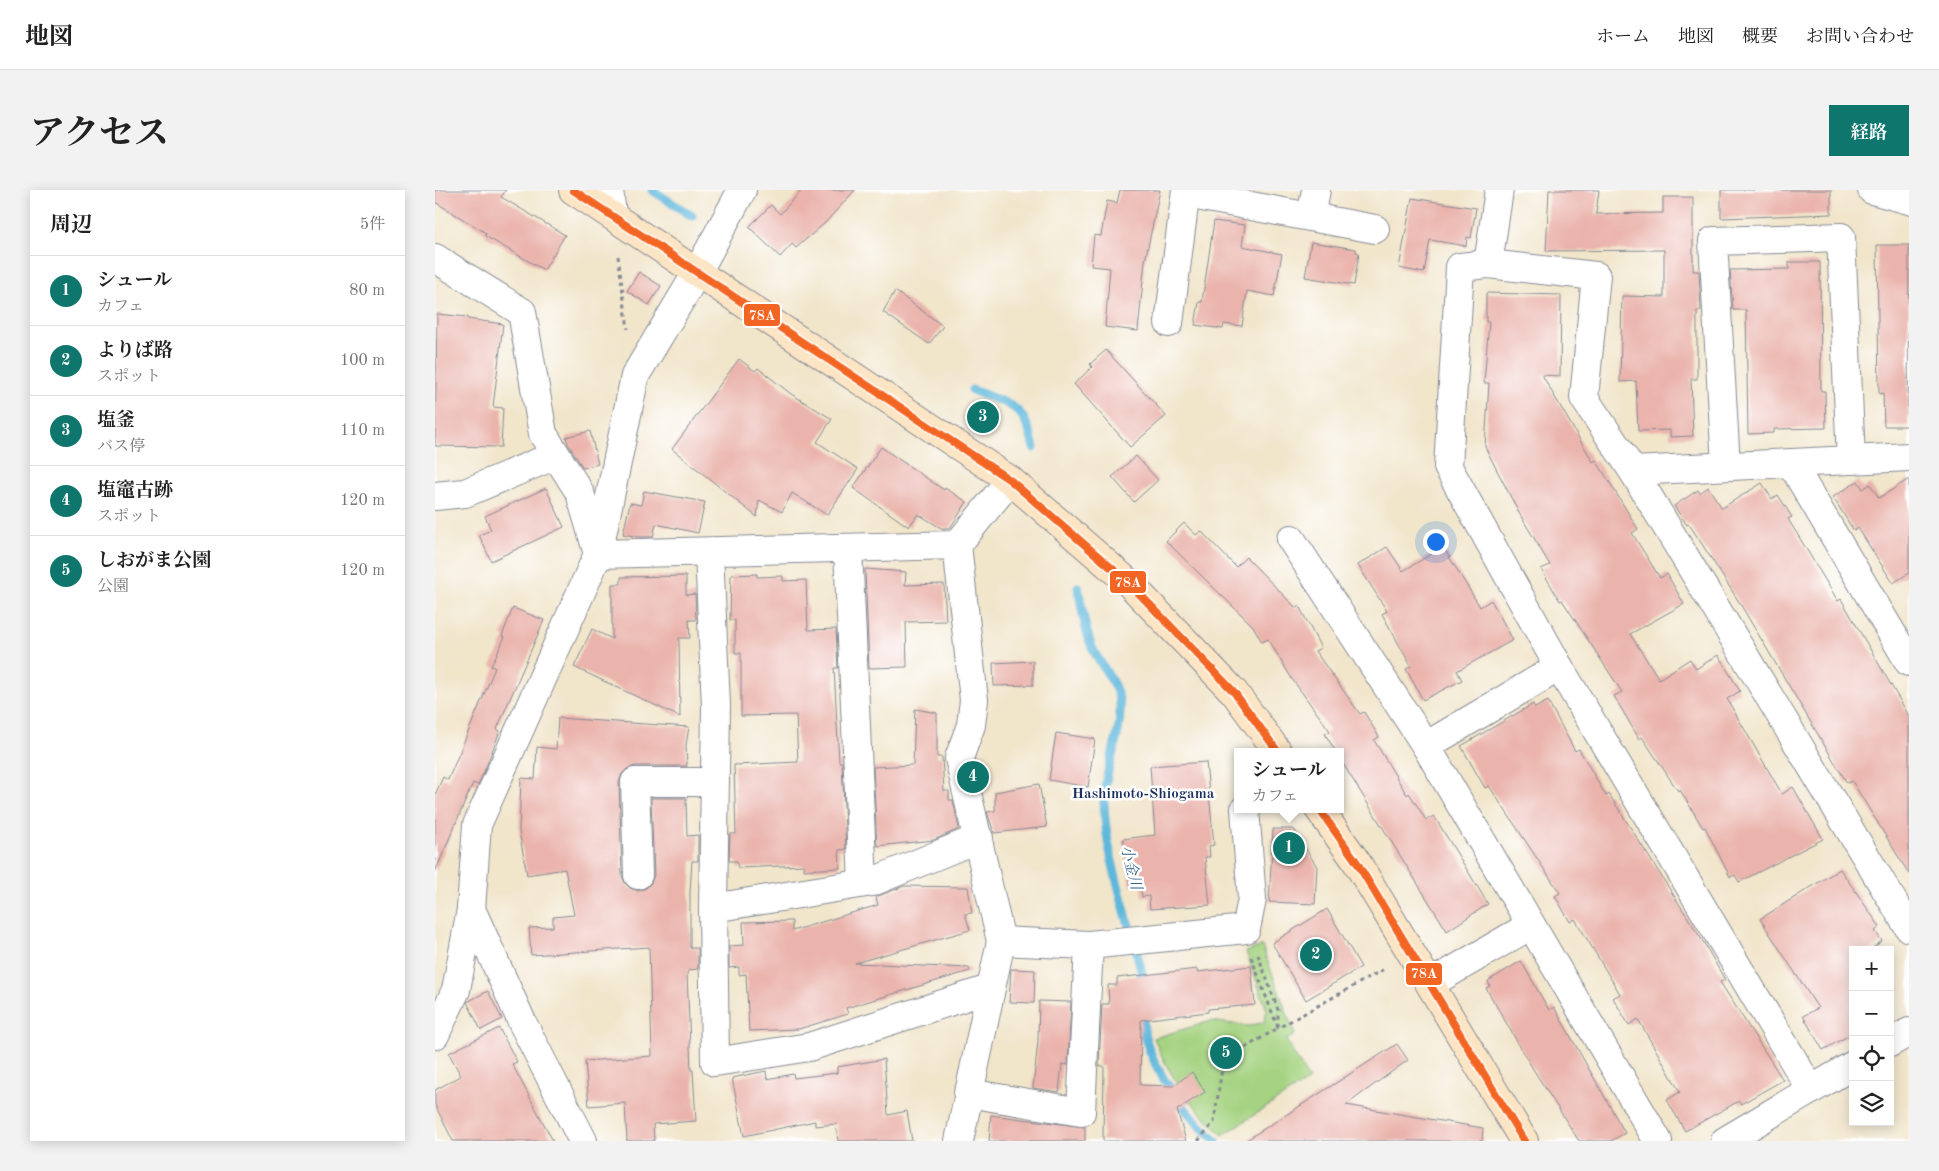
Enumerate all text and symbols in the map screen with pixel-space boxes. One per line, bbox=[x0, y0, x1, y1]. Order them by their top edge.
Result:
text: 地図 bbox=[25, 26, 73, 50]
text: ホーム bbox=[1596, 28, 1650, 46]
text: 地図 bbox=[1678, 28, 1714, 46]
text: 概要 bbox=[1742, 28, 1778, 46]
text: お問い合わせ bbox=[1806, 28, 1914, 46]
button: 経路 bbox=[1829, 105, 1909, 156]
text: アクセス bbox=[30, 117, 169, 152]
text: 周辺 bbox=[50, 215, 92, 236]
text: 5件 bbox=[360, 217, 385, 233]
text: シュール bbox=[97, 272, 172, 291]
text: 1 bbox=[61, 283, 71, 299]
text: 80 m bbox=[349, 283, 385, 299]
text: カフェ bbox=[97, 299, 144, 315]
line badge: 78A bbox=[743, 303, 781, 327]
text: 78A bbox=[749, 309, 776, 323]
text: よりば路 bbox=[97, 342, 173, 361]
text: 2 bbox=[61, 353, 71, 369]
text: 100 m bbox=[340, 353, 385, 369]
text: スポット bbox=[97, 369, 161, 385]
pin: 3 bbox=[967, 398, 999, 436]
text: 塩釜 bbox=[97, 412, 135, 431]
text: 3 bbox=[61, 423, 71, 439]
text: 110 m bbox=[340, 423, 385, 439]
text: バス停 bbox=[97, 439, 145, 455]
text: 塩竈古跡 bbox=[97, 482, 173, 501]
text: 4 bbox=[61, 493, 71, 509]
text: 120 m bbox=[340, 493, 385, 509]
text: スポット bbox=[97, 509, 161, 525]
your location bbox=[1423, 529, 1449, 555]
text: しおがま公園 bbox=[97, 552, 211, 571]
text: 5 bbox=[61, 563, 71, 579]
text: 120 m bbox=[340, 563, 385, 579]
line badge: 78A bbox=[1109, 570, 1147, 594]
text: 78A bbox=[1115, 576, 1142, 590]
text: 公園 bbox=[97, 579, 129, 595]
popup bbox=[1234, 748, 1344, 813]
pin: 4 bbox=[957, 758, 989, 796]
text: シュール bbox=[1251, 762, 1327, 781]
district label: Hashimoto-Shiogama bbox=[1072, 787, 1215, 802]
text: カフェ bbox=[1251, 789, 1299, 805]
pin: 1 bbox=[1273, 829, 1305, 867]
water label: 小金川 bbox=[1117, 844, 1145, 894]
pin: 2 bbox=[1300, 936, 1332, 974]
map controls bbox=[1849, 946, 1894, 1126]
button: + bbox=[1849, 946, 1894, 991]
line badge: 78A bbox=[1405, 962, 1443, 986]
text: 78A bbox=[1411, 967, 1438, 981]
button: − bbox=[1849, 991, 1894, 1036]
pin: 5 bbox=[1210, 1034, 1242, 1072]
button: locate bbox=[1849, 1036, 1894, 1081]
button: layers bbox=[1849, 1081, 1894, 1126]

